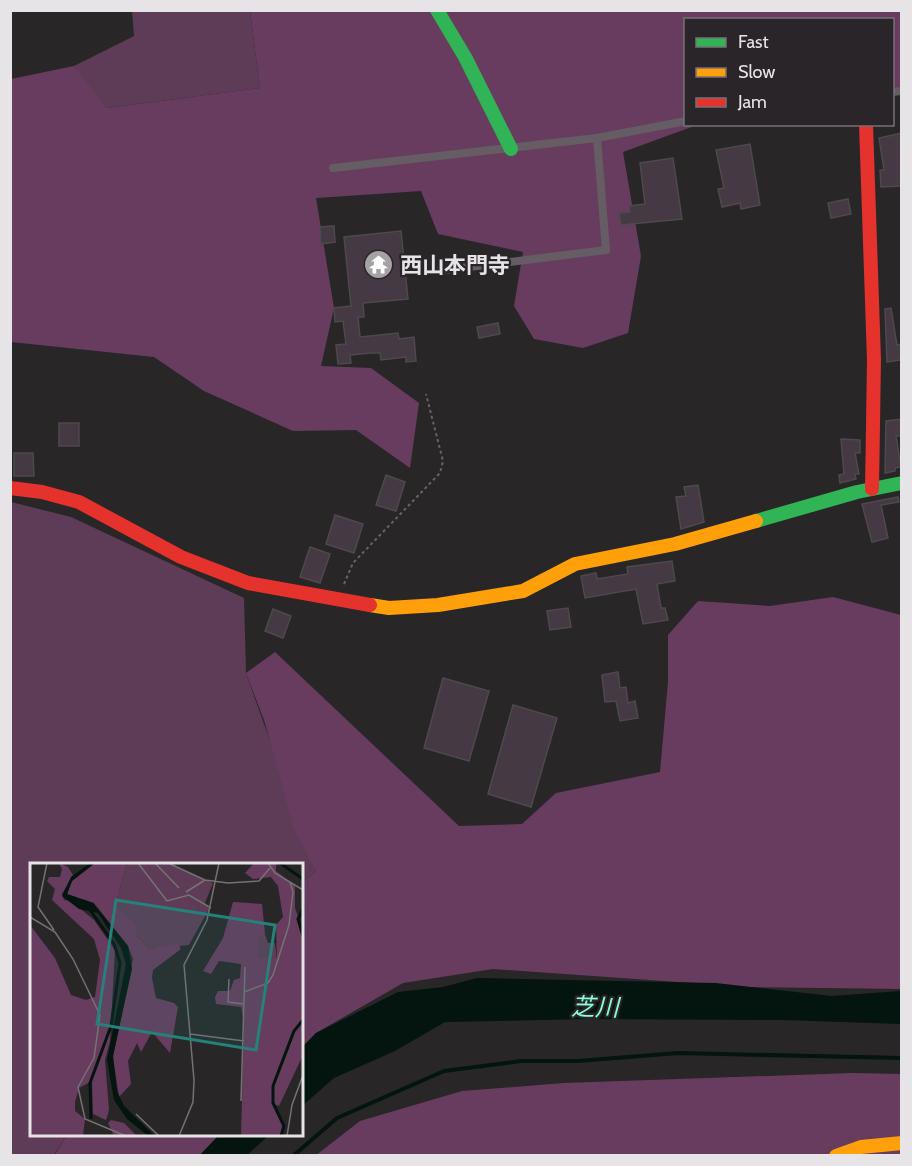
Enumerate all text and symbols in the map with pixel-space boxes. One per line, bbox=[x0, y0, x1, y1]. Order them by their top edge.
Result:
legend bbox=[684, 18, 894, 126]
text: Fast bbox=[738, 31, 769, 53]
text: Slow bbox=[738, 61, 775, 83]
text: Jam bbox=[737, 91, 767, 113]
temple icon: 西山本門寺 bbox=[363, 249, 395, 281]
place label: 西山本門寺 bbox=[400, 252, 510, 279]
inset map bbox=[30, 863, 303, 1136]
water label: 芝川 bbox=[571, 992, 622, 1022]

